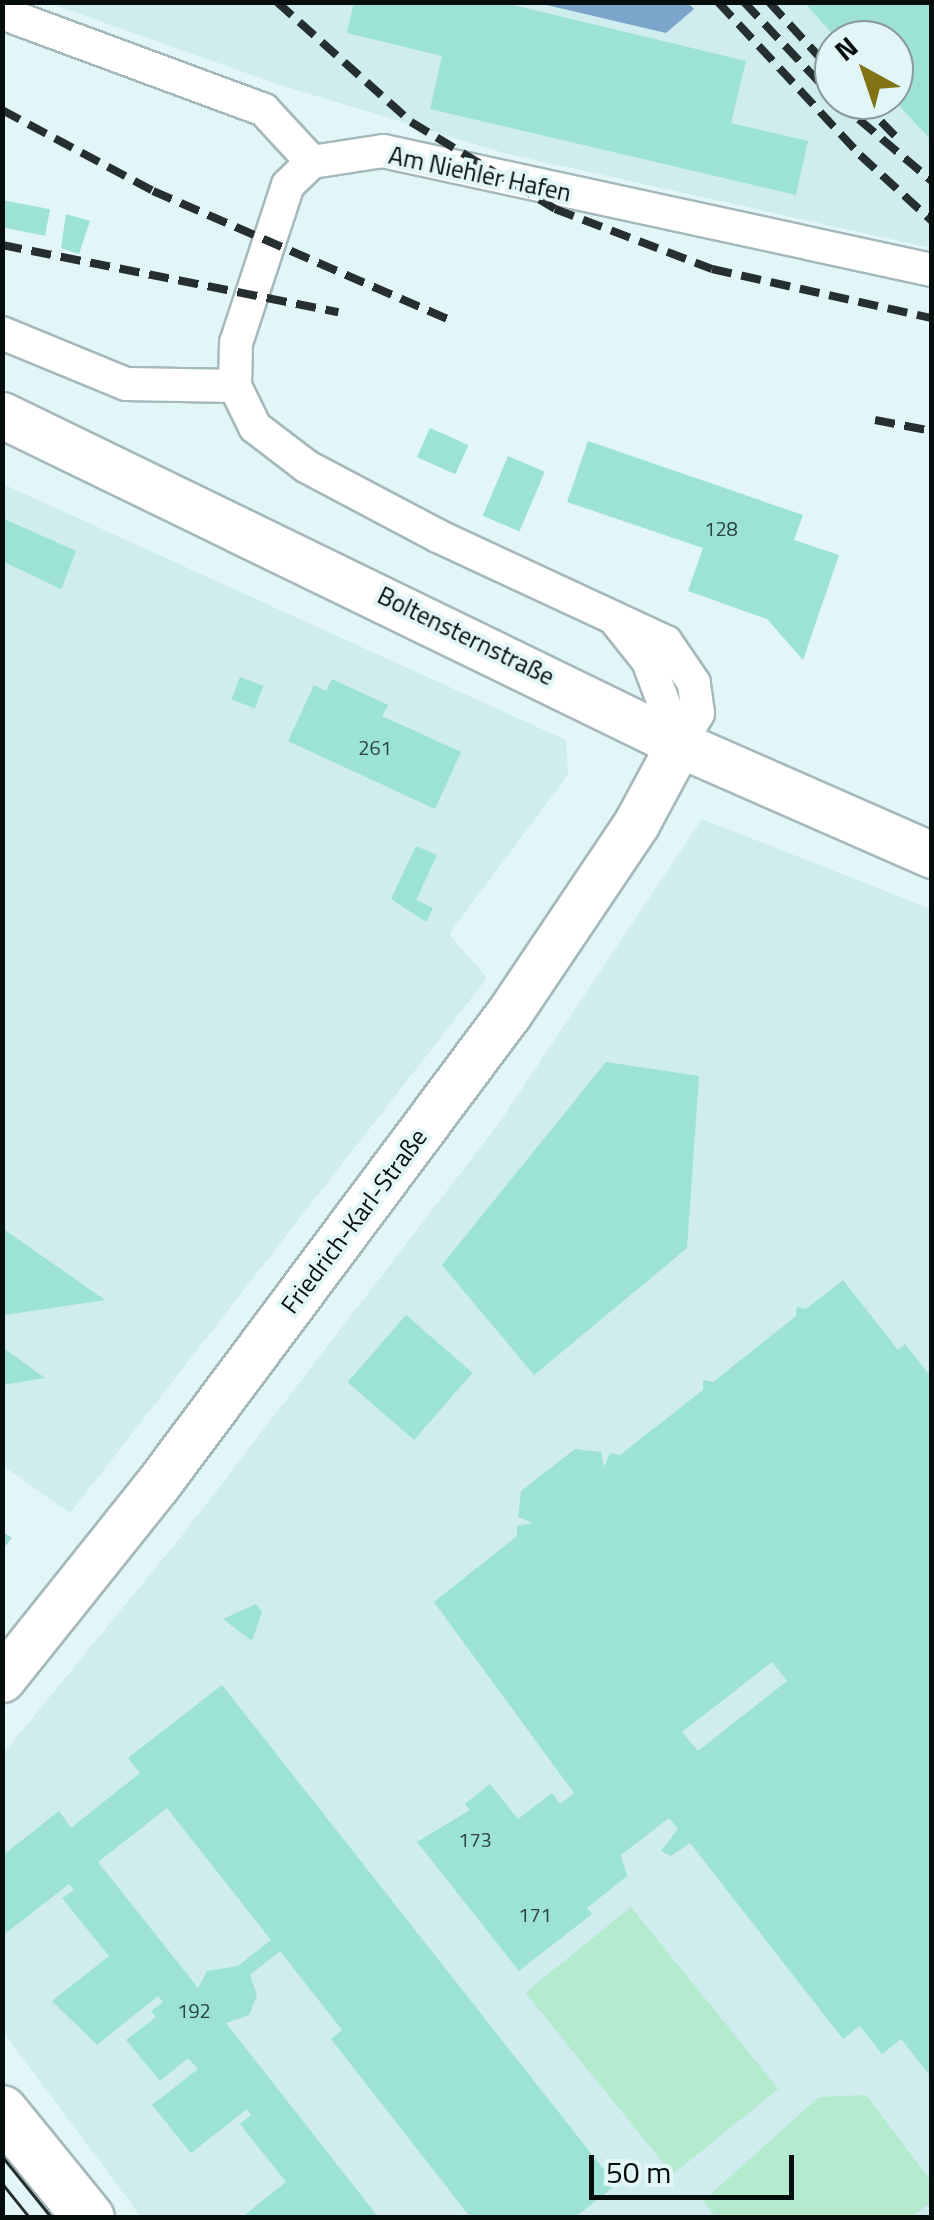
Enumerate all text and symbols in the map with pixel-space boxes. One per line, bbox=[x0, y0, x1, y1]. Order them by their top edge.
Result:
north arrow bbox=[814, 20, 914, 120]
text: N bbox=[824, 25, 867, 71]
street label: Am Niehler Hafen bbox=[386, 140, 574, 208]
house number: 128 bbox=[704, 516, 738, 540]
street label: Boltensternstraße bbox=[373, 580, 559, 692]
house number: 261 bbox=[358, 735, 392, 759]
street label: Friedrich-Karl-Straße bbox=[275, 1123, 433, 1319]
house number: 173 bbox=[458, 1827, 492, 1851]
house number: 171 bbox=[518, 1902, 552, 1926]
house number: 192 bbox=[177, 1998, 211, 2022]
scale bar bbox=[594, 2135, 799, 2197]
text: 50 m bbox=[606, 2149, 671, 2195]

